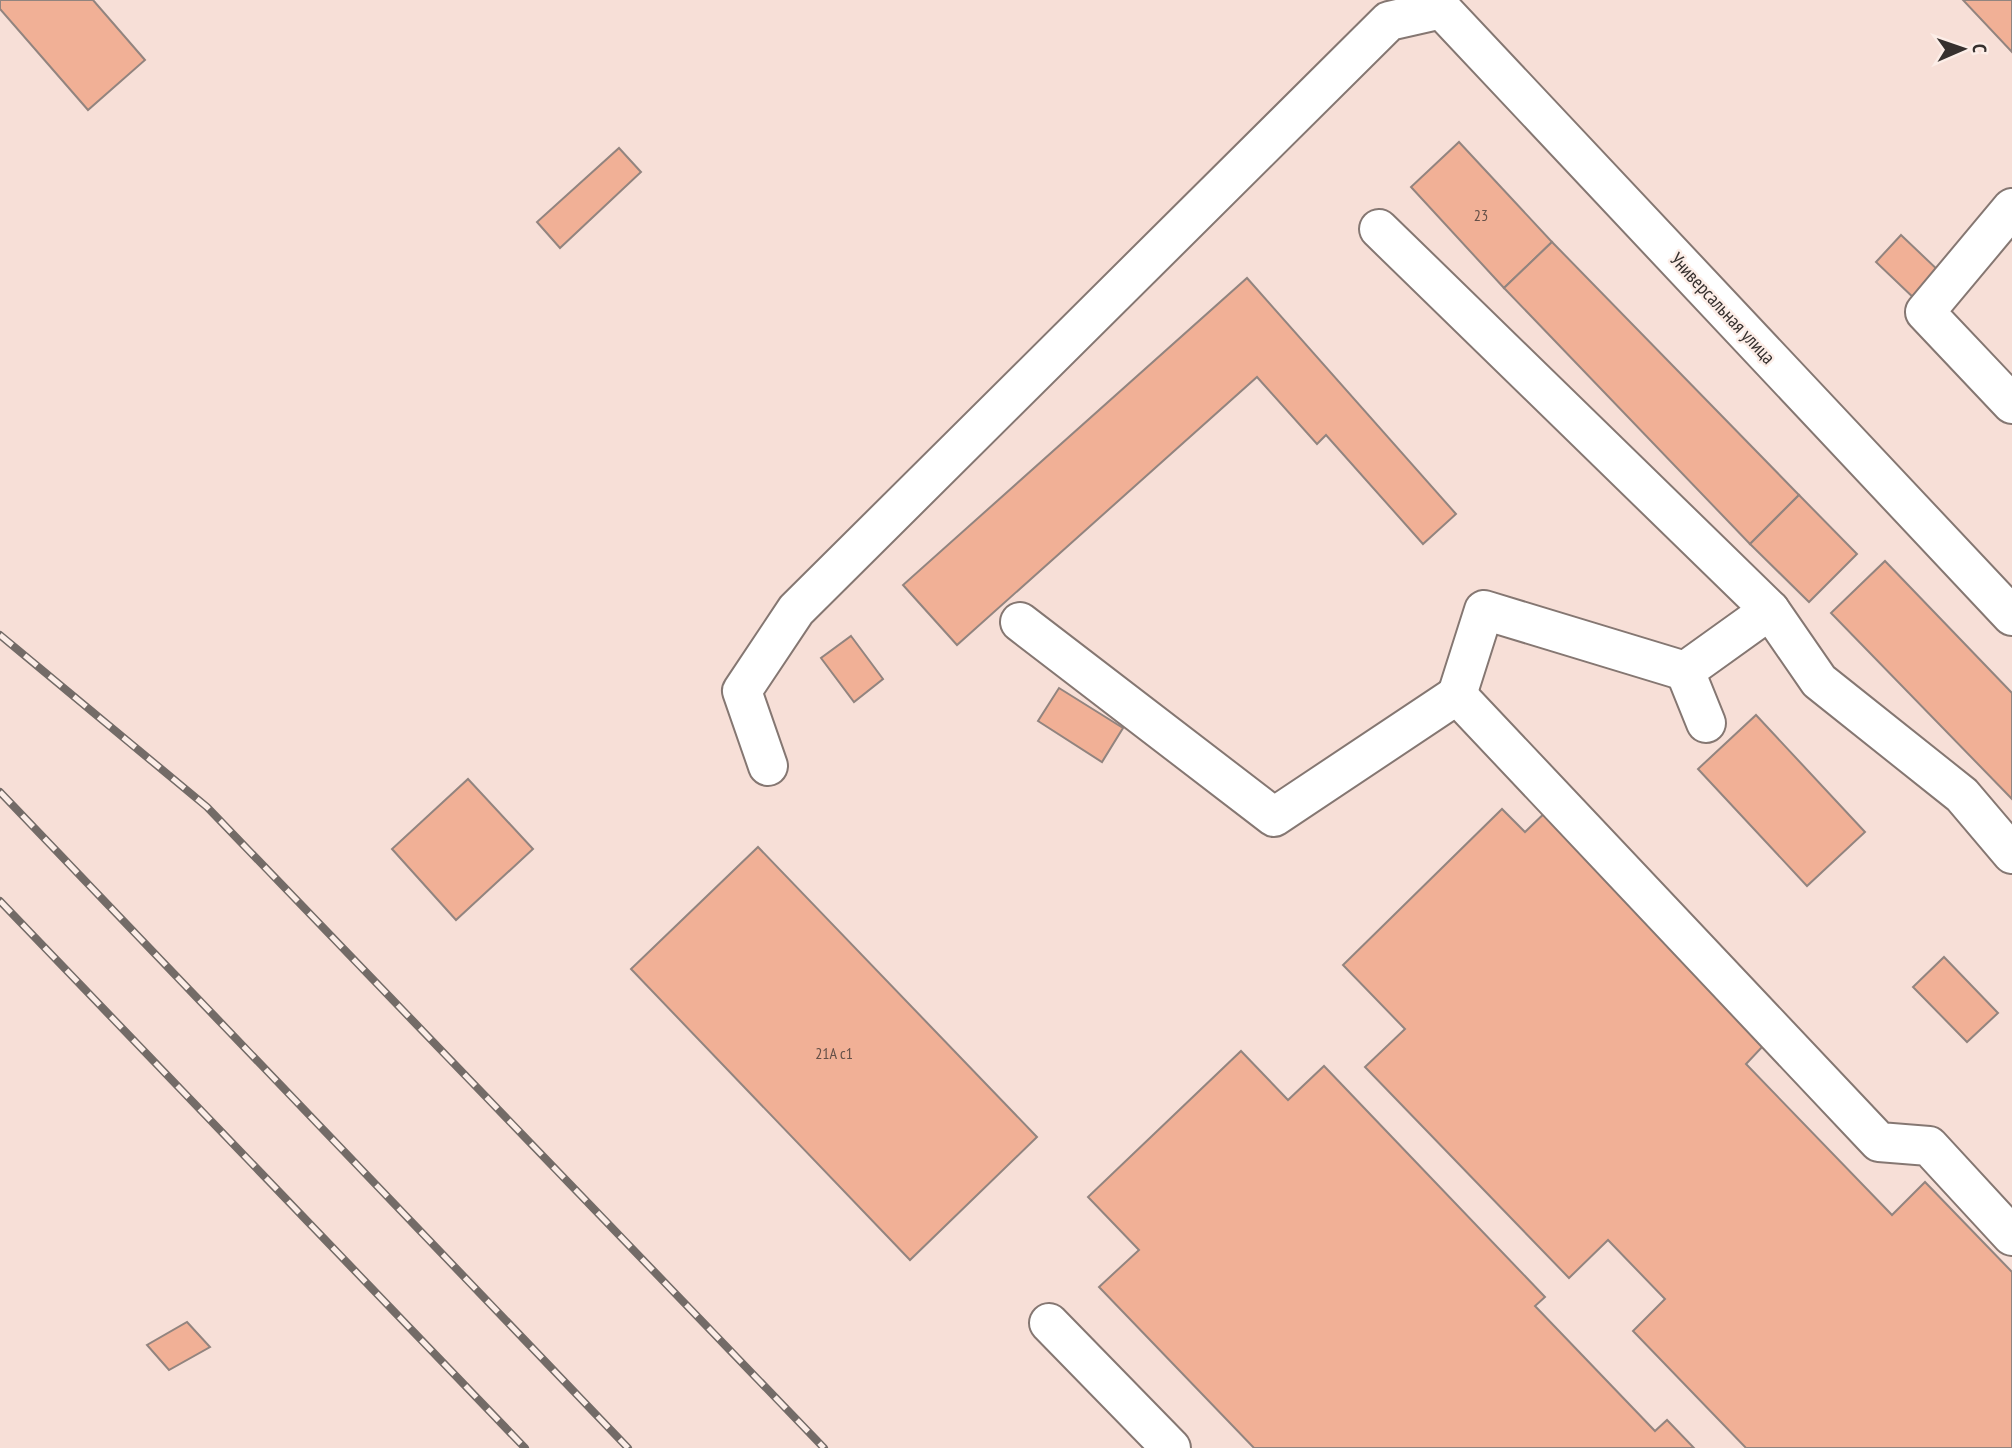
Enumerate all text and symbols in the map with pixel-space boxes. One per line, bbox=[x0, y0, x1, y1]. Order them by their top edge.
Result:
north arrow bbox=[1928, 14, 1998, 84]
text: С bbox=[1968, 44, 1992, 53]
house number: 23 bbox=[1474, 205, 1488, 225]
street label: Универсальная улица bbox=[1665, 247, 1781, 369]
house number: 21А с1 bbox=[815, 1043, 853, 1063]

